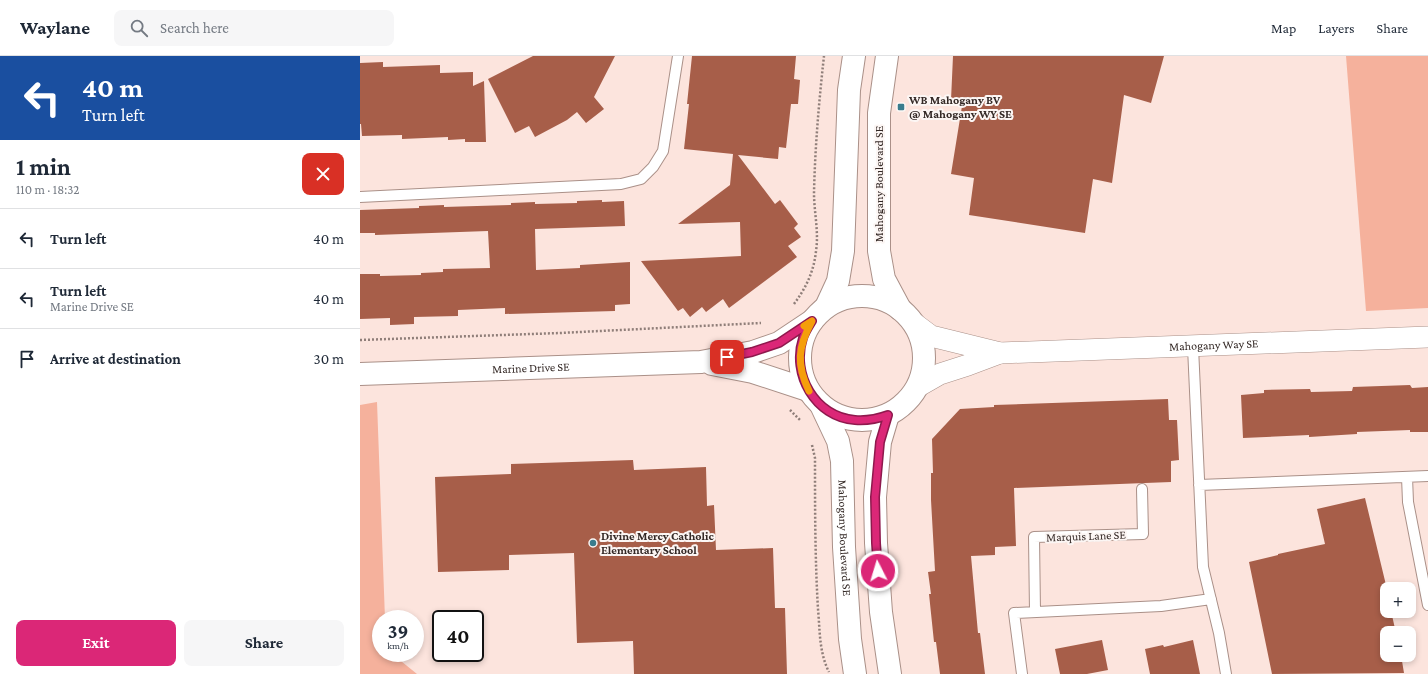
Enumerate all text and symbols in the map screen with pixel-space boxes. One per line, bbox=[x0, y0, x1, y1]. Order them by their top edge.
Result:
search box bbox=[114, 10, 394, 46]
text: Waylane bbox=[20, 17, 90, 38]
icon: search bbox=[128, 17, 150, 39]
text: Search here bbox=[160, 20, 229, 36]
text: Map bbox=[1271, 20, 1296, 36]
text: Layers bbox=[1318, 20, 1355, 36]
text: Share bbox=[1377, 20, 1408, 36]
icon: left bbox=[16, 72, 68, 124]
text: 40 m bbox=[82, 72, 143, 103]
place label: WB Mahogany BV @ Mahogany WY SE bbox=[908, 93, 1012, 121]
marker: WB Mahogany BV @ Mahogany WY SE bbox=[896, 102, 906, 112]
text: Turn left bbox=[82, 105, 145, 125]
street label: Mahogany Boulevard SE bbox=[872, 125, 886, 242]
text: 1 min bbox=[16, 153, 71, 180]
button: close bbox=[302, 153, 344, 195]
text: 110 m · 18:32 bbox=[16, 182, 79, 197]
icon: left bbox=[16, 228, 38, 250]
text: Turn left bbox=[50, 231, 106, 247]
text: 40 m bbox=[313, 231, 344, 247]
text: Turn left bbox=[50, 283, 106, 299]
icon: left bbox=[16, 288, 38, 310]
text: 40 m bbox=[313, 291, 344, 307]
text: Marine Drive SE bbox=[50, 299, 134, 314]
street label: Mahogany Way SE bbox=[1169, 336, 1259, 354]
pin bbox=[710, 340, 744, 374]
icon: arrive bbox=[716, 346, 738, 368]
icon: arrive bbox=[16, 348, 38, 370]
text: Arrive at destination bbox=[50, 351, 181, 367]
text: 30 m bbox=[314, 351, 344, 367]
street label: Marine Drive SE bbox=[492, 360, 570, 376]
street label: Mahogany Boulevard SE bbox=[835, 479, 854, 597]
street label: Marquis Lane SE bbox=[1046, 528, 1127, 544]
place label: Divine Mercy Catholic Elementary School bbox=[601, 529, 714, 557]
marker: Divine Mercy Catholic Elementary School bbox=[588, 538, 598, 548]
position arrow bbox=[857, 550, 899, 592]
map controls bbox=[1380, 582, 1416, 662]
button: + bbox=[1380, 582, 1416, 618]
speed limit sign: 40 bbox=[432, 610, 484, 662]
button: Exit bbox=[16, 620, 176, 666]
button: Share bbox=[184, 620, 344, 666]
text: 39 bbox=[388, 620, 408, 642]
button: − bbox=[1380, 626, 1416, 662]
text: km/h bbox=[387, 640, 409, 651]

